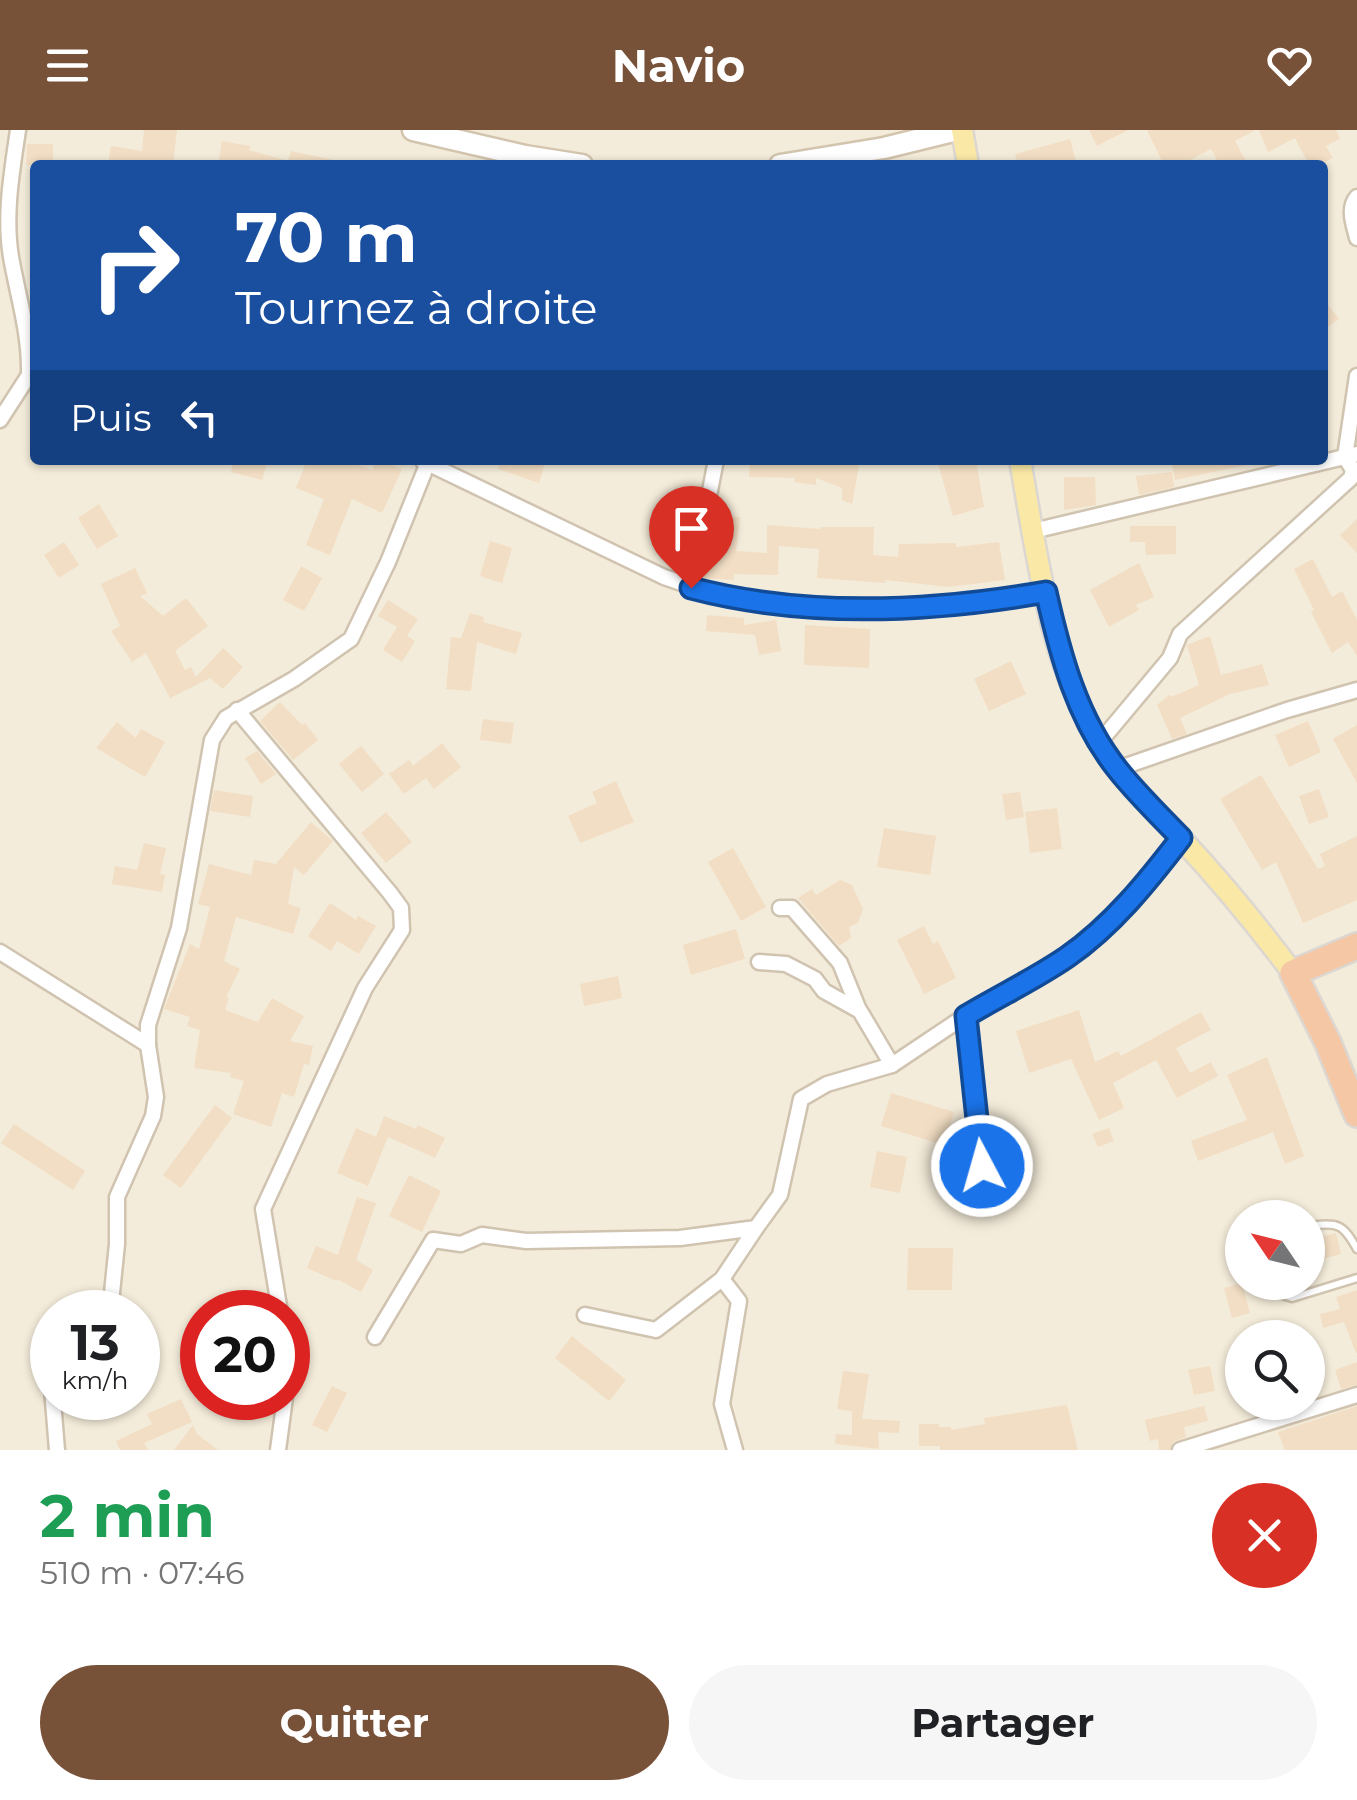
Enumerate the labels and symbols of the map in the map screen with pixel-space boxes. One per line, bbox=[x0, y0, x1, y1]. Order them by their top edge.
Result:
pin bbox=[649, 486, 734, 589]
position arrow bbox=[930, 1114, 1034, 1218]
north arrow bbox=[1225, 1200, 1325, 1300]
speed limit sign: 20 bbox=[180, 1290, 310, 1420]

